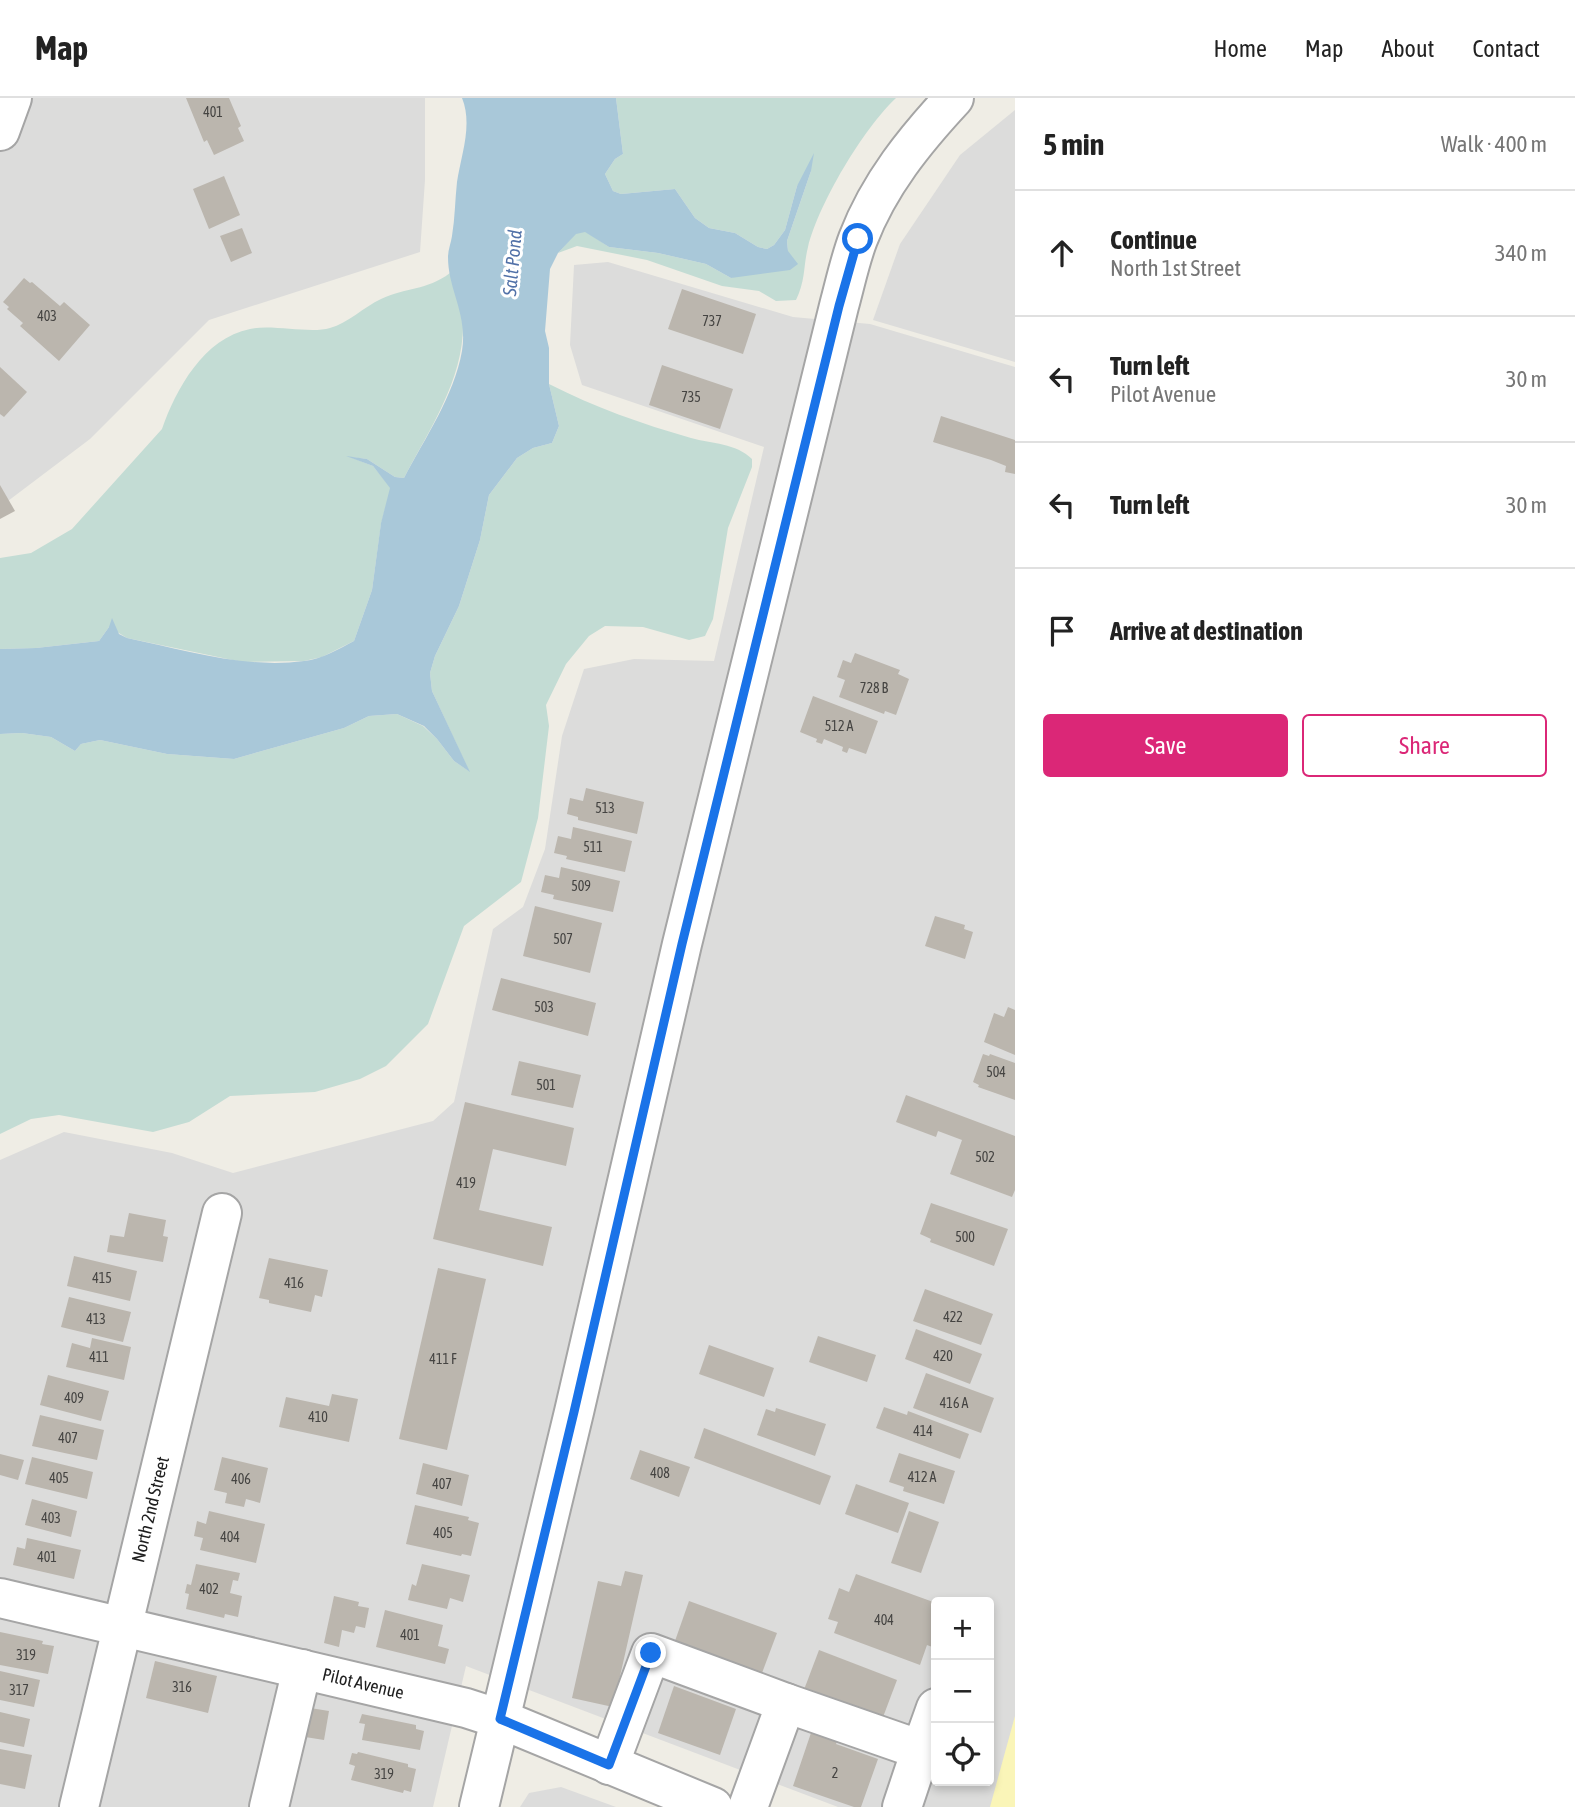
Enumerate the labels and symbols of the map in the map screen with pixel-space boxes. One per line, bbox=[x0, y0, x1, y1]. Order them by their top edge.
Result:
house number: 401 bbox=[203, 104, 223, 120]
route start bbox=[842, 223, 873, 254]
water label: Salt Pond bbox=[498, 229, 526, 298]
house number: 403 bbox=[37, 308, 57, 324]
house number: 737 bbox=[702, 313, 722, 329]
house number: 735 bbox=[681, 389, 701, 405]
house number: 728 B bbox=[860, 680, 889, 696]
house number: 512 A bbox=[825, 718, 853, 734]
house number: 513 bbox=[595, 800, 615, 816]
house number: 511 bbox=[583, 839, 603, 855]
house number: 509 bbox=[571, 878, 591, 894]
house number: 507 bbox=[553, 931, 573, 947]
house number: 503 bbox=[534, 999, 554, 1015]
house number: 504 bbox=[986, 1064, 1006, 1080]
house number: 501 bbox=[536, 1077, 556, 1093]
house number: 502 bbox=[975, 1149, 995, 1165]
house number: 419 bbox=[456, 1175, 476, 1191]
house number: 500 bbox=[955, 1229, 975, 1245]
house number: 415 bbox=[92, 1270, 112, 1286]
house number: 416 bbox=[284, 1275, 304, 1291]
house number: 422 bbox=[943, 1309, 963, 1325]
house number: 413 bbox=[86, 1311, 106, 1327]
house number: 420 bbox=[933, 1348, 953, 1364]
house number: 411 bbox=[89, 1349, 109, 1365]
house number: 411 F bbox=[429, 1351, 457, 1367]
house number: 409 bbox=[64, 1390, 84, 1406]
house number: 416 A bbox=[940, 1395, 968, 1411]
house number: 410 bbox=[308, 1409, 328, 1425]
house number: 414 bbox=[913, 1423, 933, 1439]
house number: 407 bbox=[58, 1430, 78, 1446]
street label: North 2nd Street bbox=[127, 1454, 173, 1565]
house number: 408 bbox=[650, 1465, 670, 1481]
house number: 412 A bbox=[908, 1469, 936, 1485]
house number: 405 bbox=[49, 1470, 69, 1486]
house number: 406 bbox=[231, 1471, 251, 1487]
house number: 407 bbox=[432, 1476, 452, 1492]
house number: 403 bbox=[41, 1510, 61, 1526]
house number: 405 bbox=[433, 1525, 453, 1541]
house number: 404 bbox=[220, 1529, 240, 1545]
house number: 401 bbox=[37, 1549, 57, 1565]
house number: 402 bbox=[199, 1581, 219, 1597]
house number: 404 bbox=[874, 1612, 894, 1628]
house number: 401 bbox=[400, 1627, 420, 1643]
route end bbox=[635, 1637, 666, 1668]
house number: 319 bbox=[16, 1647, 36, 1663]
street label: Pilot Avenue bbox=[320, 1663, 406, 1703]
house number: 316 bbox=[172, 1679, 192, 1695]
house number: 317 bbox=[9, 1682, 29, 1698]
house number: 2 bbox=[832, 1765, 838, 1781]
house number: 319 bbox=[374, 1766, 394, 1782]

